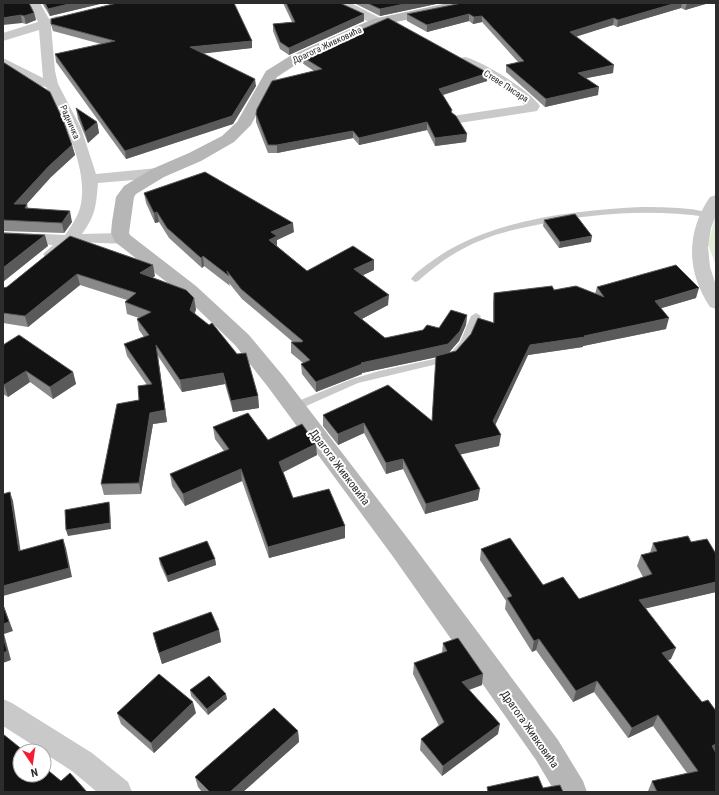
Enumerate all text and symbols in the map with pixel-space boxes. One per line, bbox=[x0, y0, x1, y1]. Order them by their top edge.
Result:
street label: Драгога Живковића bbox=[291, 25, 363, 65]
street label: Стеве Писара bbox=[482, 68, 530, 104]
street label: Радничка bbox=[58, 103, 82, 141]
street label: Драгога Живковића bbox=[307, 427, 372, 508]
street label: Драгога Живковића bbox=[498, 688, 561, 771]
north arrow bbox=[12, 743, 52, 783]
text: N bbox=[29, 765, 39, 779]

